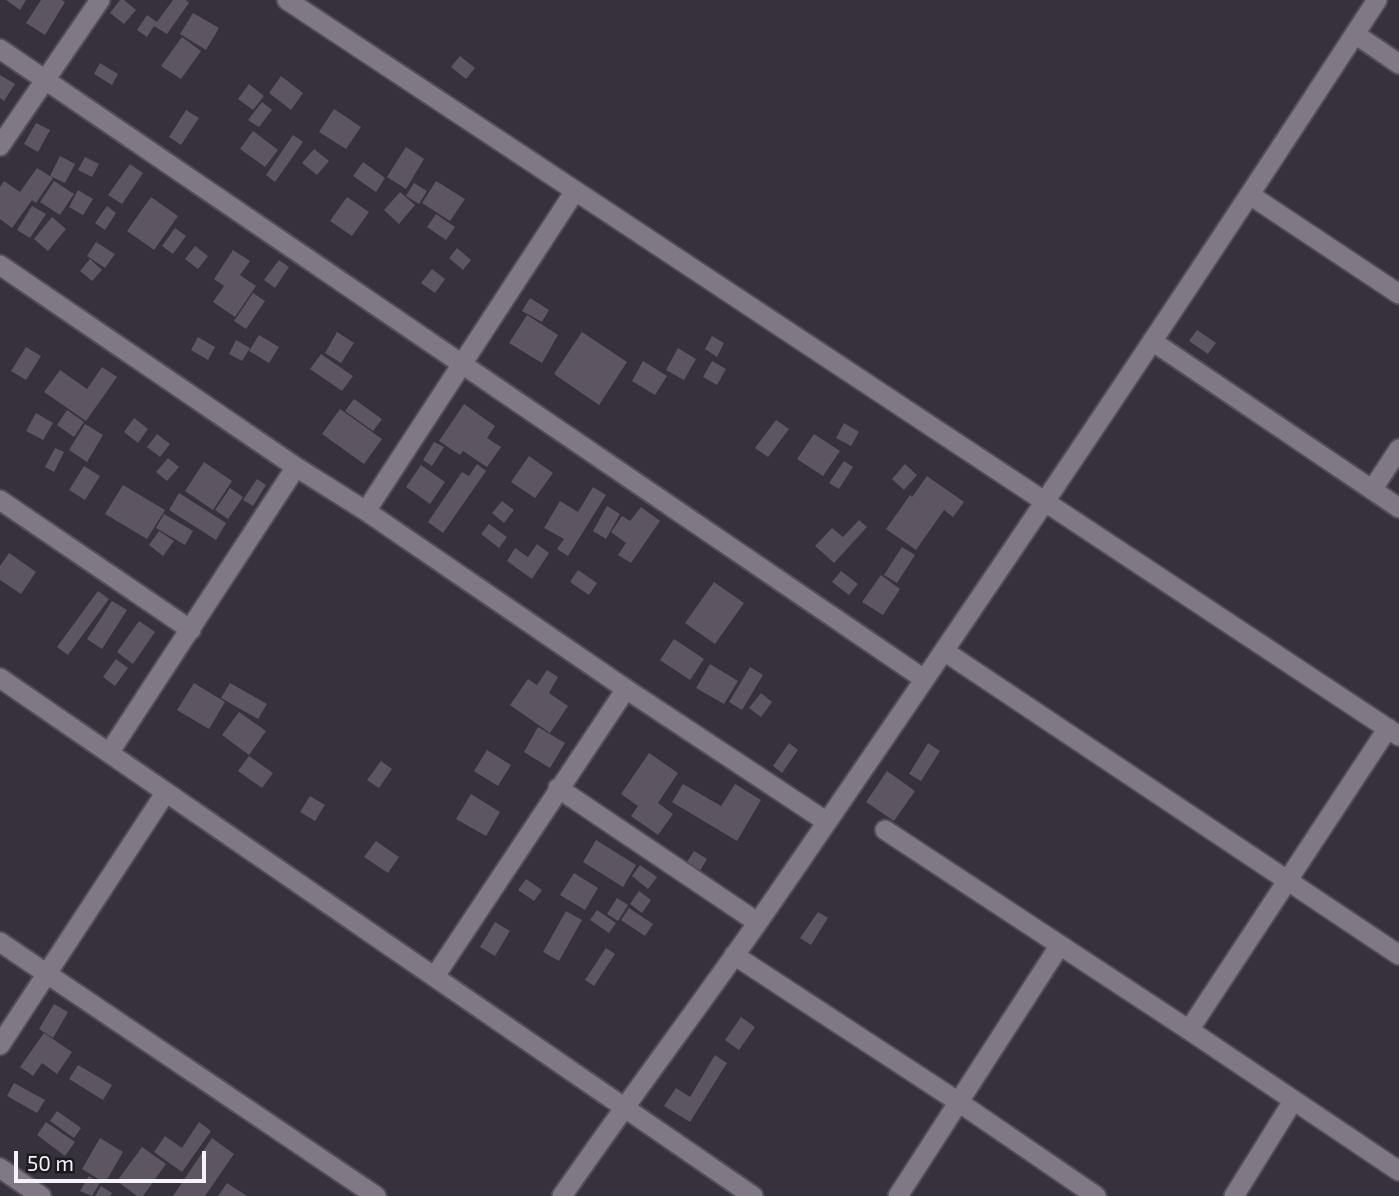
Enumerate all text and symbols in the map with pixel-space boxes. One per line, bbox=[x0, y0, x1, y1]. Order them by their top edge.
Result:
scale bar bbox=[18, 1136, 210, 1180]
text: 50 m bbox=[27, 1150, 74, 1175]

